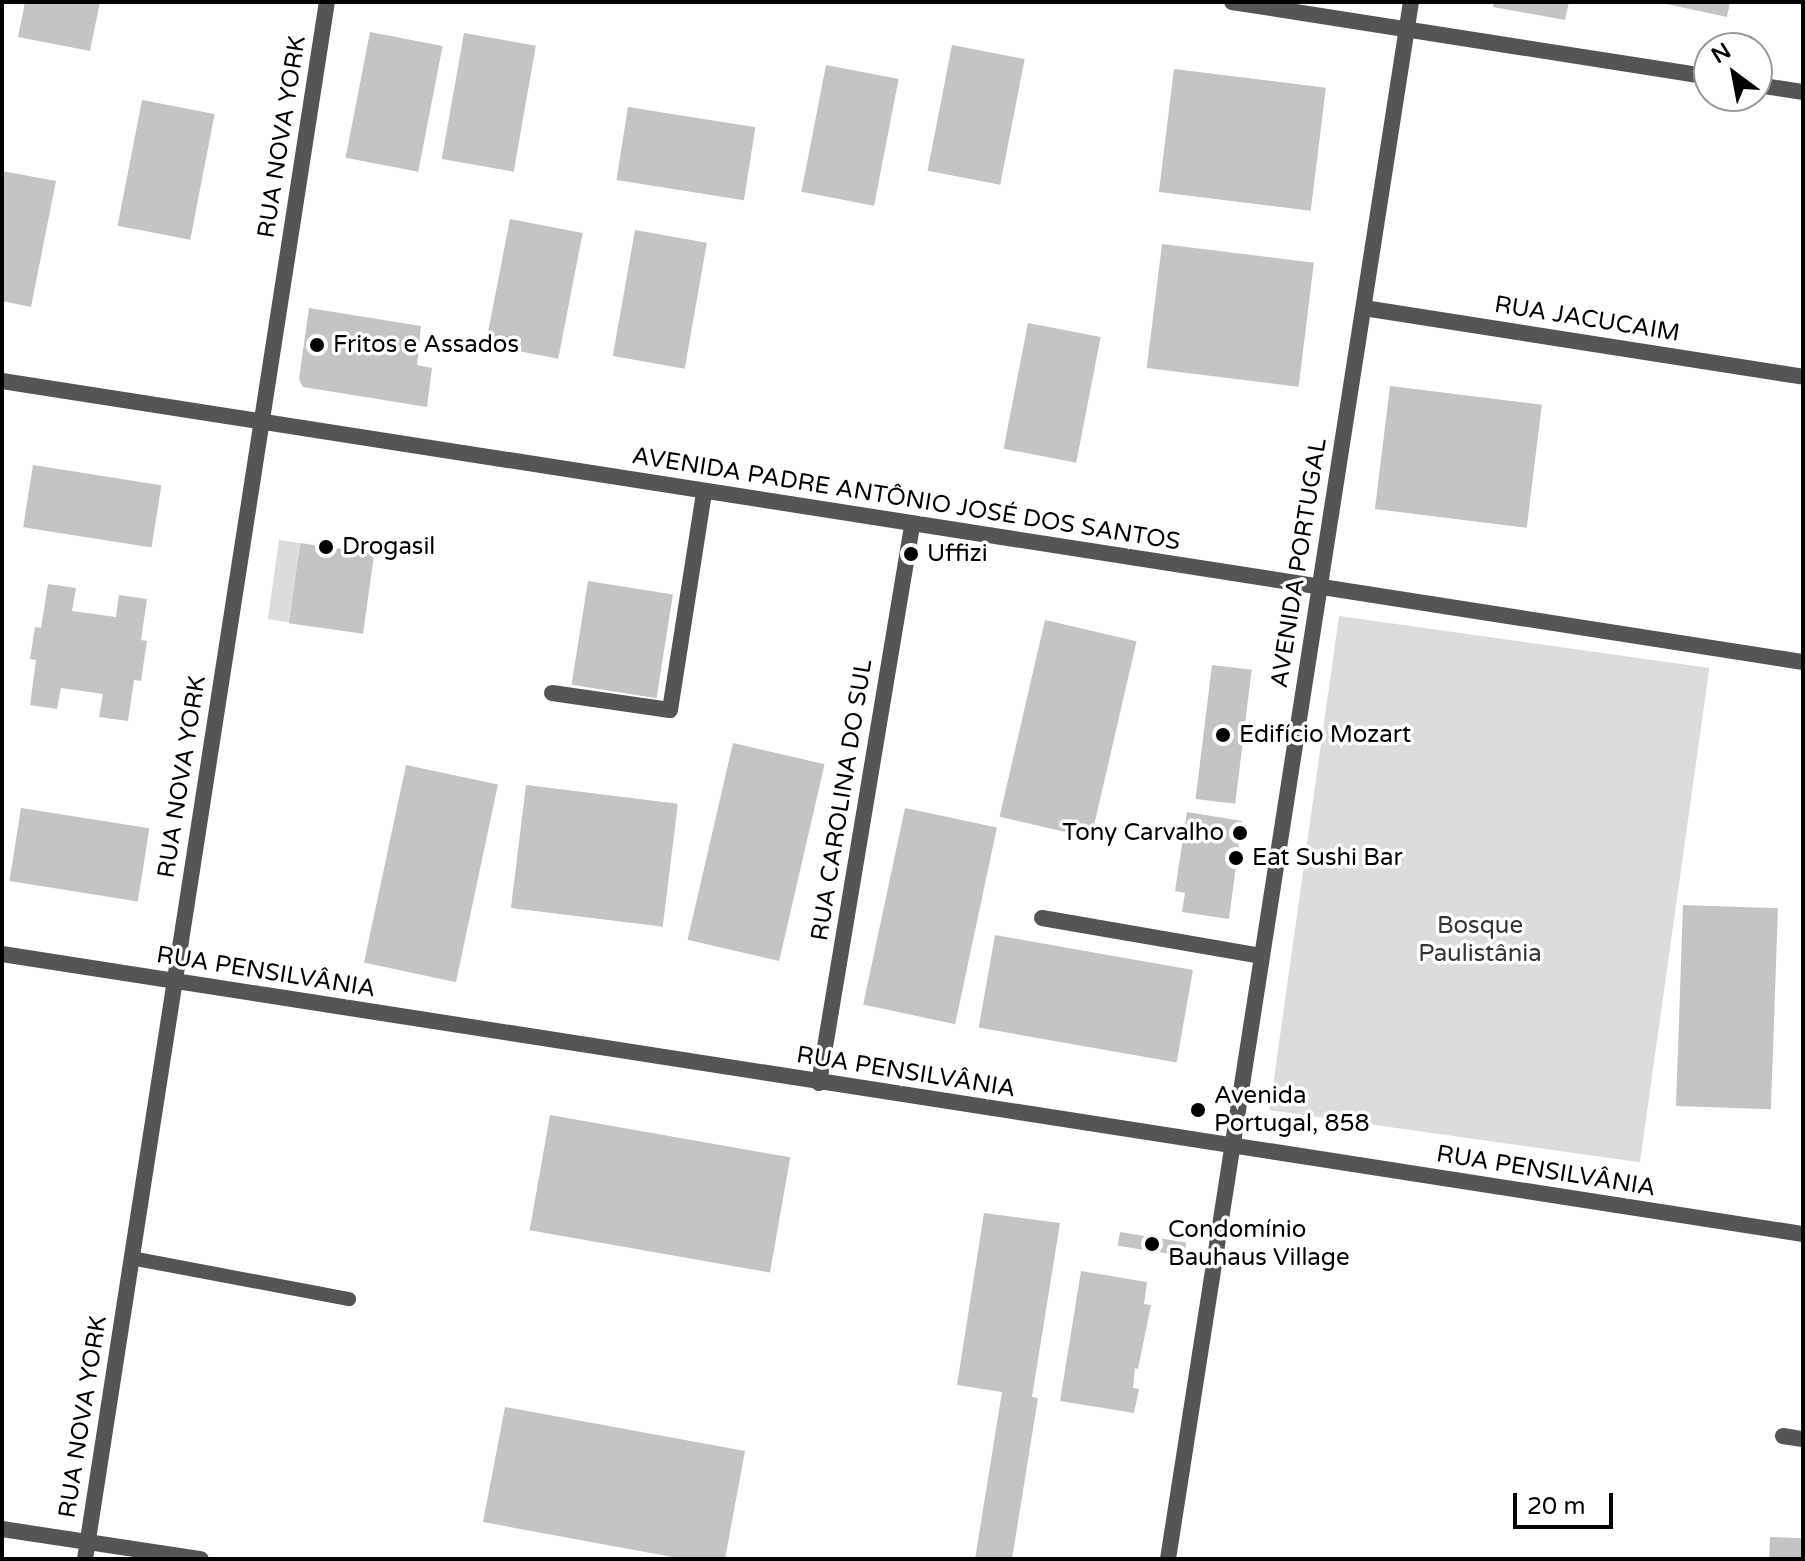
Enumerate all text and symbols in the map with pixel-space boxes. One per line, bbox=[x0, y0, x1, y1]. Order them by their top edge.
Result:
north arrow bbox=[1693, 32, 1773, 112]
street label: RUA NOVA YORK bbox=[252, 34, 312, 240]
text: N bbox=[1707, 38, 1736, 69]
street label: RUA JACUCAIM bbox=[1492, 290, 1682, 348]
place label: Fritos e Assados bbox=[333, 331, 519, 359]
marker: Fritos e Assados bbox=[308, 336, 326, 354]
street label: AVENIDA PORTUGAL bbox=[1265, 436, 1333, 690]
street label: AVENIDA PADRE ANTÔNIO JOSÉ DOS SANTOS bbox=[630, 441, 1182, 557]
place label: Drogasil bbox=[342, 533, 435, 561]
marker: Drogasil bbox=[317, 538, 335, 556]
place label: Uffizi bbox=[927, 540, 988, 568]
marker: Uffizi bbox=[902, 545, 920, 563]
street label: RUA CAROLINA DO SUL bbox=[806, 657, 878, 943]
street label: RUA NOVA YORK bbox=[152, 674, 212, 880]
place label: Edifício Mozart bbox=[1239, 721, 1411, 749]
marker: Edifício Mozart bbox=[1214, 726, 1232, 744]
place label: Tony Carvalho bbox=[1062, 819, 1224, 847]
marker: Tony Carvalho bbox=[1231, 824, 1249, 842]
place label: Eat Sushi Bar bbox=[1252, 844, 1403, 872]
marker: Eat Sushi Bar bbox=[1227, 849, 1245, 867]
park label: Bosque Paulistânia bbox=[1418, 912, 1542, 968]
street label: RUA PENSILVÂNIA bbox=[154, 940, 378, 1004]
street label: RUA PENSILVÂNIA bbox=[794, 1040, 1018, 1104]
place label: Avenida Portugal, 858 bbox=[1214, 1082, 1370, 1138]
marker: Avenida Portugal, 858 bbox=[1189, 1101, 1207, 1119]
street label: RUA PENSILVÂNIA bbox=[1434, 1139, 1658, 1203]
place label: Condomínio Bauhaus Village bbox=[1168, 1216, 1350, 1272]
marker: Condomínio Bauhaus Village bbox=[1143, 1235, 1161, 1253]
street label: RUA NOVA YORK bbox=[53, 1314, 113, 1520]
scale bar bbox=[1517, 1477, 1617, 1527]
text: 20 m bbox=[1527, 1492, 1585, 1521]

